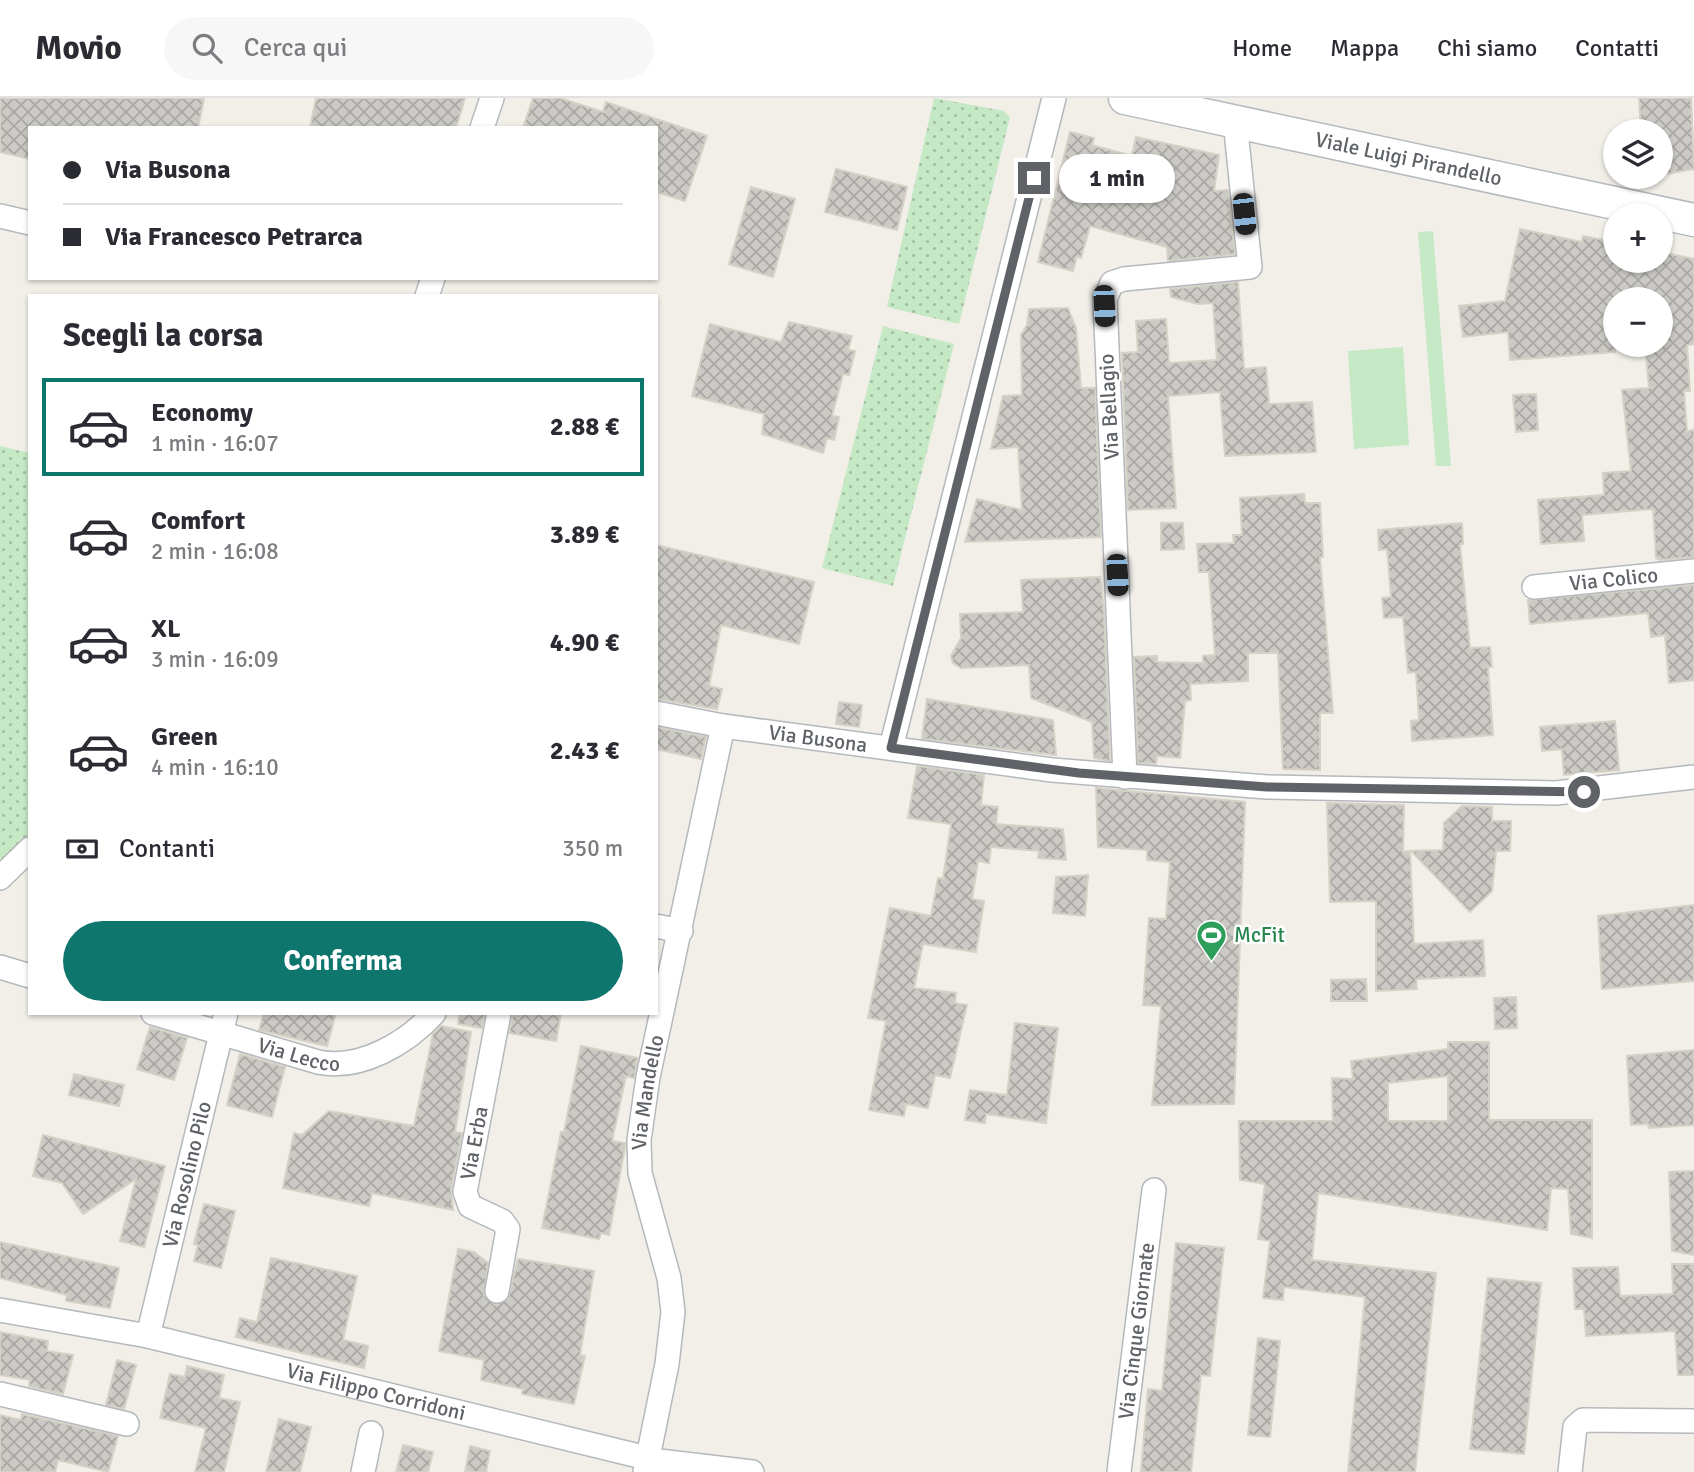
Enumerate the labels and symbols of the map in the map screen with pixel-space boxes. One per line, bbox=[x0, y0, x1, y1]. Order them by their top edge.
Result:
street label: Viale Luigi Pirandello bbox=[1313, 126, 1504, 191]
callout: 1 min bbox=[1058, 154, 1174, 202]
route end bbox=[1018, 162, 1050, 194]
car bbox=[1232, 192, 1257, 236]
car bbox=[1093, 284, 1116, 328]
street label: Via Bellagio bbox=[1093, 353, 1125, 461]
car bbox=[1106, 553, 1129, 597]
street label: Via Colico bbox=[1568, 562, 1659, 596]
street label: Via Busona bbox=[767, 719, 869, 758]
route start bbox=[1568, 776, 1600, 808]
sports icon: McFit bbox=[1194, 918, 1228, 962]
place label: McFit bbox=[1234, 922, 1285, 948]
street label: Via Lecco bbox=[255, 1032, 340, 1077]
street label: Via Mandello bbox=[626, 1032, 670, 1150]
street label: Via Rosolino Pilo bbox=[157, 1099, 217, 1250]
street label: Via Erba bbox=[455, 1104, 494, 1182]
street label: Via Cinque Giornate bbox=[1113, 1241, 1160, 1421]
street label: Via Filippo Corridoni bbox=[284, 1357, 468, 1426]

